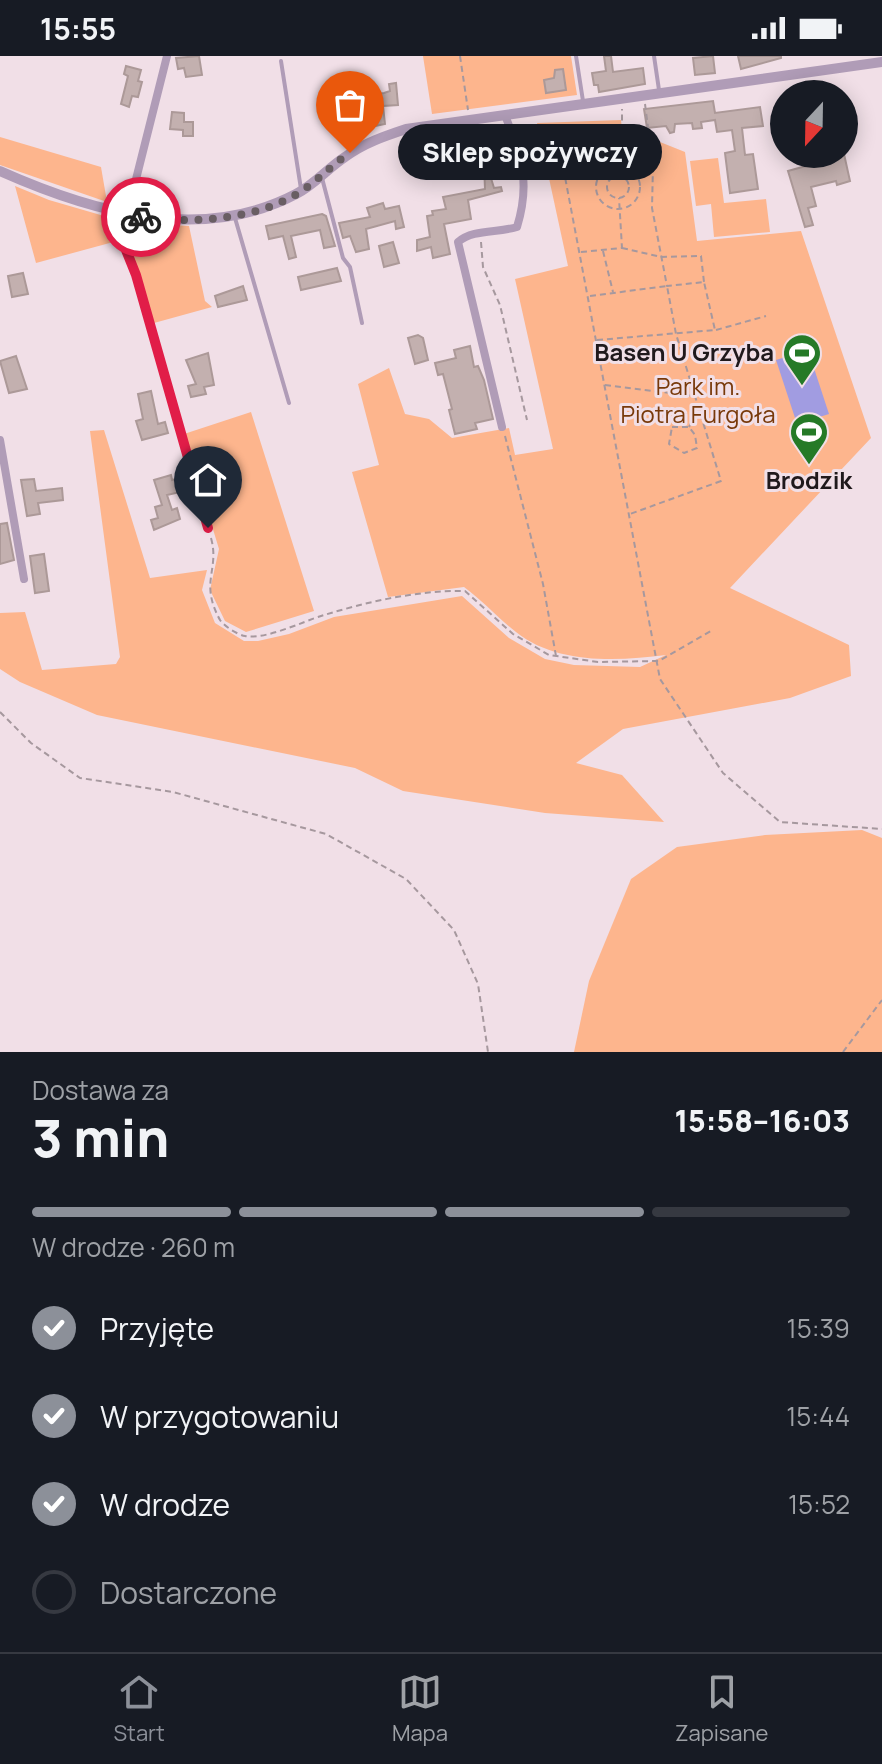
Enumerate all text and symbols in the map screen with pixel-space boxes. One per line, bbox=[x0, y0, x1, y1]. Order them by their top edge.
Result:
text: 15:55 bbox=[40, 8, 116, 49]
pin bbox=[316, 71, 384, 153]
north arrow bbox=[770, 80, 858, 168]
map controls bbox=[770, 80, 858, 168]
icon: bag bbox=[328, 83, 372, 127]
callout: Sklep spożywczy bbox=[398, 125, 662, 181]
text: Sklep spożywczy bbox=[422, 134, 638, 170]
courier bbox=[101, 177, 181, 257]
icon: bike bbox=[119, 195, 163, 239]
sports icon: Basen U Grzyba bbox=[781, 332, 823, 387]
place label: Basen U Grzyba bbox=[594, 335, 774, 368]
park label: Park im. Piotra Furgoła bbox=[620, 369, 776, 430]
sports icon: Brodzik bbox=[788, 411, 830, 466]
pin bbox=[174, 446, 242, 528]
icon: home bbox=[186, 458, 230, 502]
place label: Brodzik bbox=[766, 463, 853, 496]
text: Dostawa za bbox=[32, 1072, 169, 1108]
text: 15:58–16:03 bbox=[674, 1100, 850, 1141]
text: 3 min bbox=[32, 1102, 169, 1173]
text: W drodze · 260 m bbox=[32, 1229, 235, 1265]
icon: check bbox=[32, 1306, 76, 1350]
text: Przyjęte bbox=[100, 1308, 214, 1349]
text: 15:39 bbox=[787, 1310, 850, 1346]
icon: check bbox=[32, 1394, 76, 1438]
text: W przygotowaniu bbox=[100, 1396, 339, 1437]
text: 15:44 bbox=[786, 1398, 850, 1434]
icon: check bbox=[32, 1482, 76, 1526]
text: W drodze bbox=[100, 1484, 230, 1525]
text: 15:52 bbox=[788, 1486, 850, 1522]
text: Dostarczone bbox=[100, 1572, 277, 1613]
tab: Start bbox=[114, 1670, 165, 1748]
tab: Mapa bbox=[392, 1670, 448, 1748]
tab: Zapisane bbox=[675, 1670, 768, 1748]

